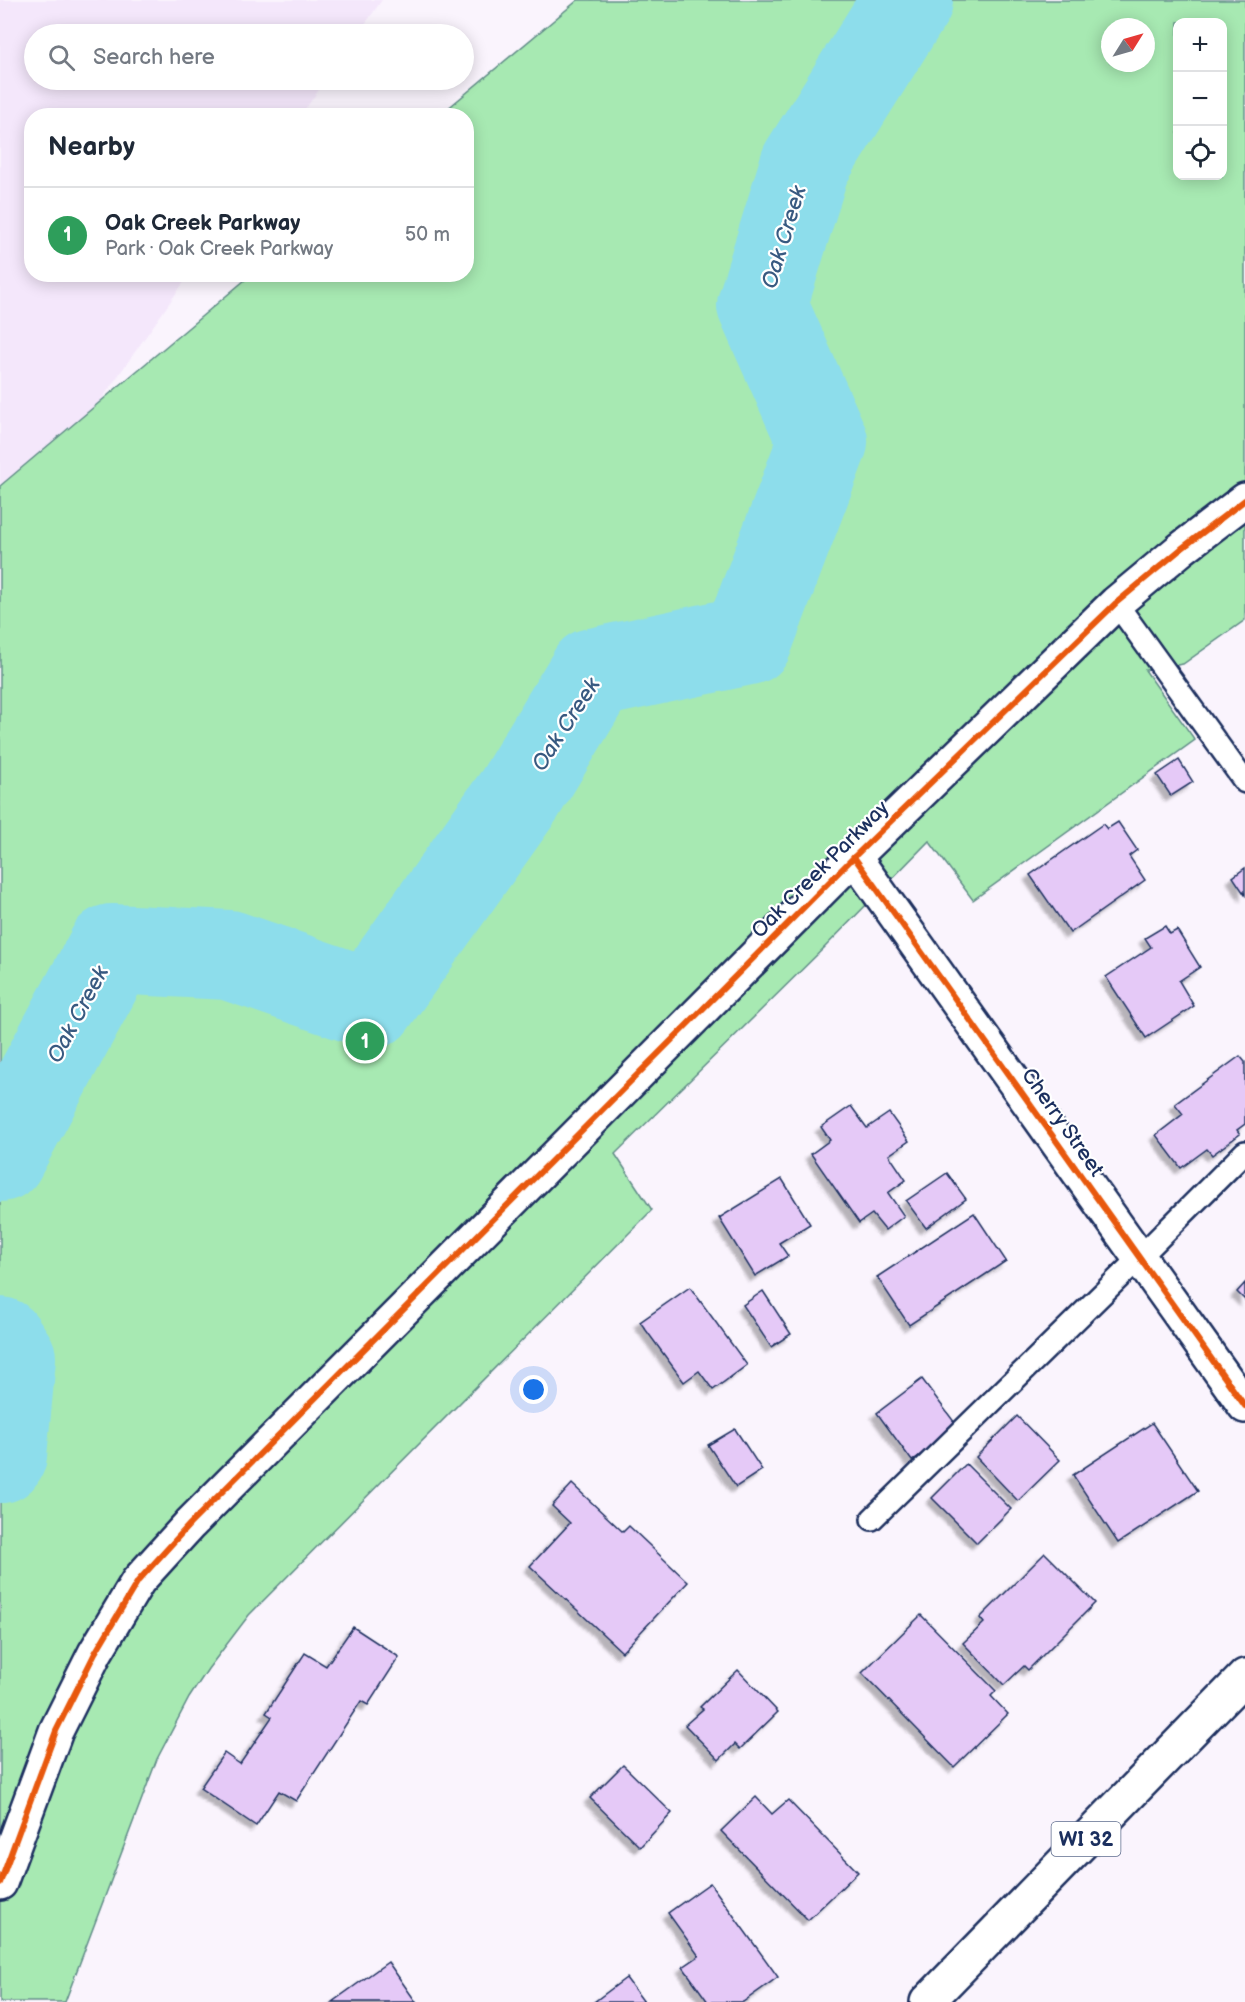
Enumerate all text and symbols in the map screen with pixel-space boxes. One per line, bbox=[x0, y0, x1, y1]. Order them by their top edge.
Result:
north arrow bbox=[1101, 18, 1155, 72]
map controls bbox=[1173, 18, 1227, 180]
button: + bbox=[1173, 18, 1227, 72]
search box bbox=[24, 24, 474, 90]
icon: search bbox=[45, 41, 78, 74]
text: Search here bbox=[93, 44, 215, 71]
button: − bbox=[1173, 72, 1227, 126]
button: locate bbox=[1173, 126, 1227, 180]
text: Nearby bbox=[48, 132, 135, 163]
water label: Oak Creek bbox=[756, 182, 813, 292]
text: Oak Creek Parkway bbox=[105, 210, 300, 237]
text: 1 bbox=[63, 223, 72, 247]
text: 50 m bbox=[405, 223, 450, 247]
text: Park · Oak Creek Parkway bbox=[105, 237, 333, 261]
water label: Oak Creek bbox=[526, 672, 607, 777]
street label: Oak Creek Parkway bbox=[746, 795, 895, 943]
water label: Oak Creek bbox=[42, 961, 116, 1068]
pin: 1 bbox=[346, 1018, 385, 1064]
street label: Cherry Street bbox=[1016, 1063, 1109, 1182]
your location bbox=[519, 1375, 548, 1404]
road number: WI 32 bbox=[1052, 1822, 1120, 1856]

